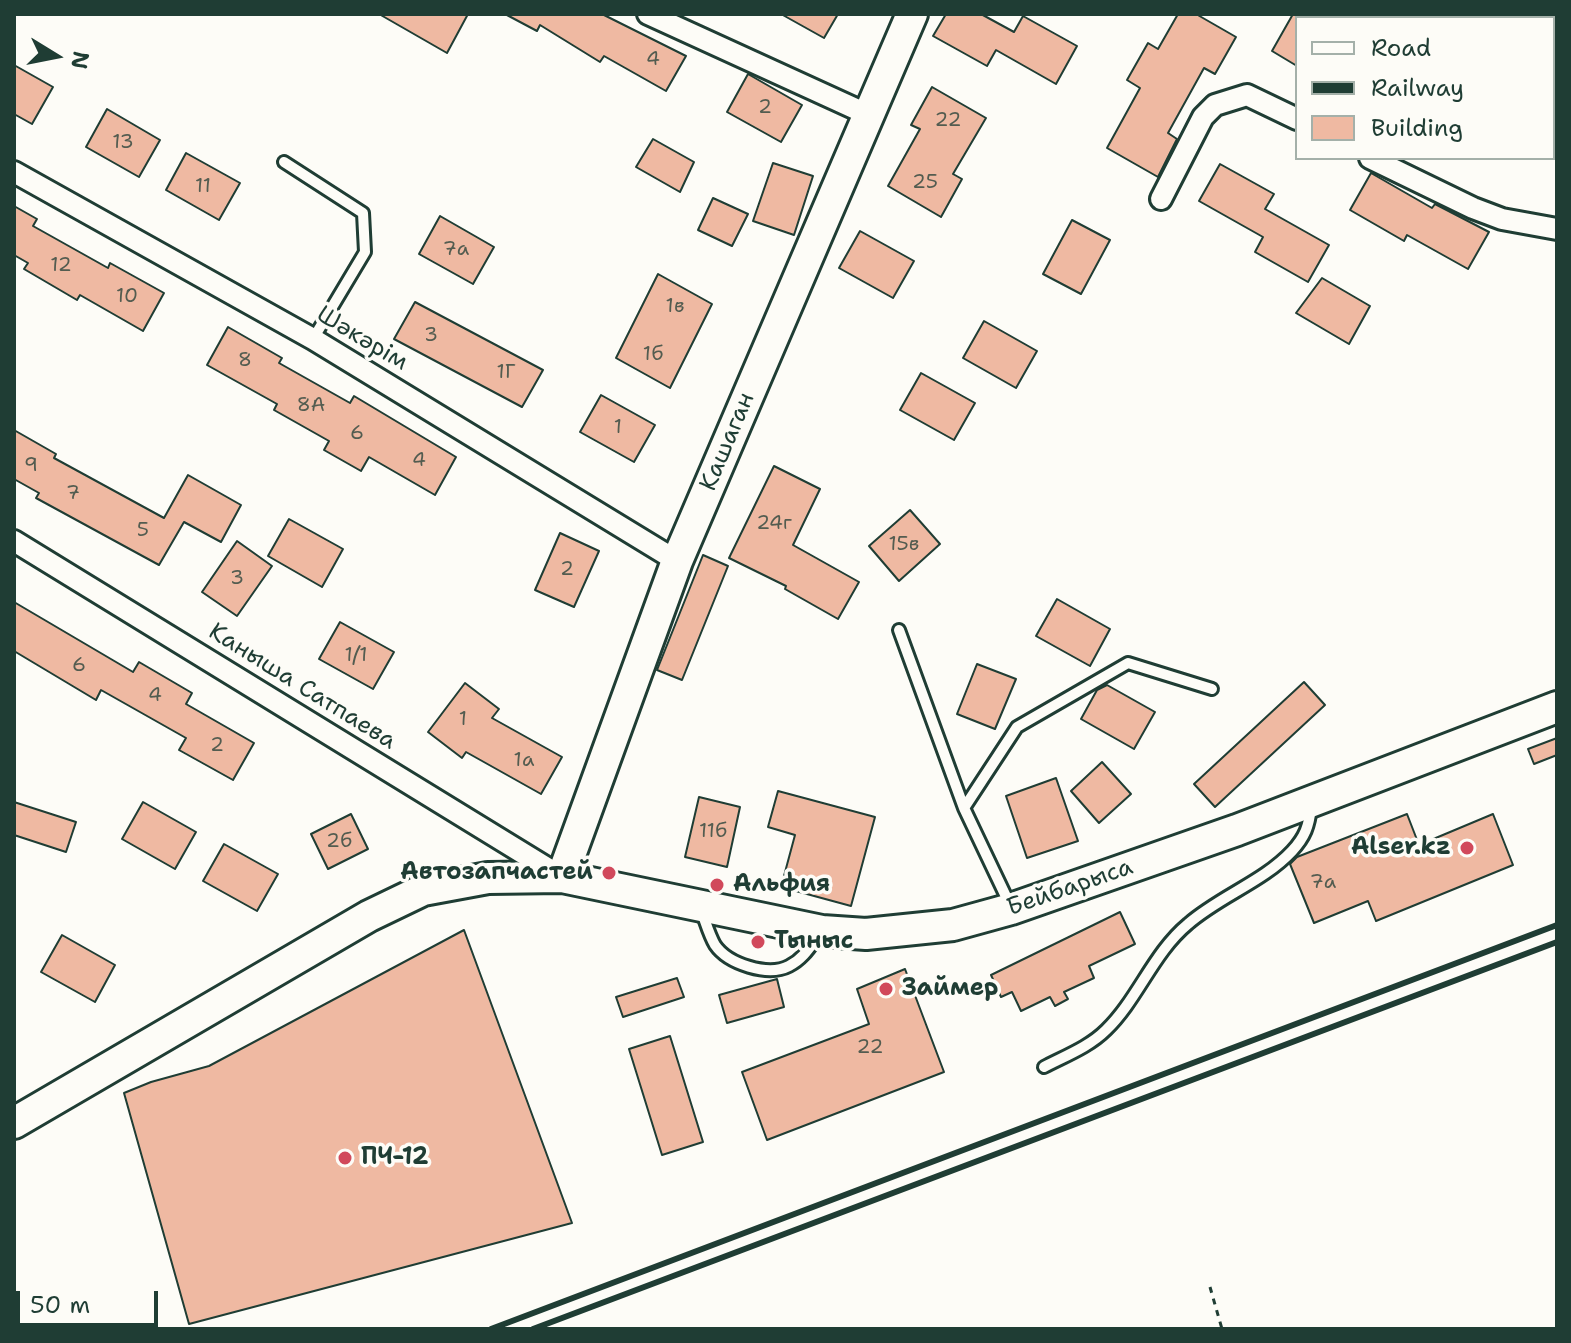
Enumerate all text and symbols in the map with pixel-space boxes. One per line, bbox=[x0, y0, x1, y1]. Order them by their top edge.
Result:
north arrow bbox=[16, 16, 96, 96]
legend bbox=[1295, 16, 1555, 160]
text: Road bbox=[1371, 32, 1431, 64]
house number: 4 bbox=[646, 48, 660, 72]
text: N bbox=[64, 49, 96, 71]
text: Railway bbox=[1371, 72, 1464, 104]
house number: 2 bbox=[758, 96, 772, 120]
house number: 22 bbox=[935, 109, 961, 133]
text: Building bbox=[1371, 112, 1463, 144]
house number: 13 bbox=[112, 131, 134, 155]
house number: 25 bbox=[912, 171, 938, 195]
house number: 11 bbox=[195, 175, 211, 199]
house number: 7а bbox=[443, 238, 469, 262]
house number: 12 bbox=[50, 254, 72, 278]
house number: 10 bbox=[116, 285, 138, 309]
house number: 1в bbox=[666, 295, 684, 319]
street label: Шәкәрім bbox=[311, 301, 413, 377]
house number: 3 bbox=[424, 324, 438, 348]
house number: 1б bbox=[643, 343, 663, 367]
house number: 8 bbox=[238, 349, 252, 373]
house number: 1Г bbox=[497, 361, 515, 385]
street label: Кашаган bbox=[694, 389, 762, 495]
house number: 8А bbox=[297, 394, 325, 418]
house number: 1 bbox=[614, 416, 622, 440]
house number: 6 bbox=[350, 422, 364, 446]
house number: 4 bbox=[412, 449, 426, 473]
house number: 9 bbox=[24, 454, 38, 478]
house number: 7 bbox=[66, 482, 80, 506]
house number: 24г bbox=[756, 512, 792, 536]
house number: 5 bbox=[137, 519, 149, 543]
house number: 15в bbox=[889, 533, 919, 557]
house number: 2 bbox=[560, 558, 574, 582]
house number: 3 bbox=[230, 567, 244, 591]
street label: Каныша Сатпаева bbox=[203, 618, 401, 756]
house number: 1/1 bbox=[344, 644, 368, 668]
house number: 6 bbox=[72, 654, 86, 678]
house number: 4 bbox=[148, 684, 162, 708]
house number: 1 bbox=[459, 708, 467, 732]
house number: 2 bbox=[210, 734, 224, 758]
house number: 1а bbox=[514, 749, 534, 773]
house number: 11б bbox=[699, 820, 727, 844]
house number: 2б bbox=[326, 830, 352, 854]
place label: Alser.kz bbox=[1351, 834, 1451, 862]
marker: Alser.kz bbox=[1458, 839, 1476, 857]
street label: Бейбарыса bbox=[1003, 853, 1137, 923]
place label: Автозапчастей bbox=[400, 859, 593, 887]
marker: Автозапчастей bbox=[600, 864, 618, 882]
place label: Альфия bbox=[733, 871, 830, 899]
house number: 7а bbox=[1310, 871, 1336, 895]
marker: Альфия bbox=[708, 876, 726, 894]
place label: Тыныс bbox=[774, 928, 853, 956]
marker: Тыныс bbox=[749, 933, 767, 951]
place label: Займер bbox=[902, 975, 998, 1003]
marker: Займер bbox=[877, 980, 895, 998]
house number: 22 bbox=[857, 1036, 883, 1060]
place label: ПЧ-12 bbox=[361, 1144, 429, 1172]
marker: ПЧ-12 bbox=[336, 1149, 354, 1167]
scale bar bbox=[20, 1275, 162, 1325]
text: 50 m bbox=[30, 1289, 90, 1321]

